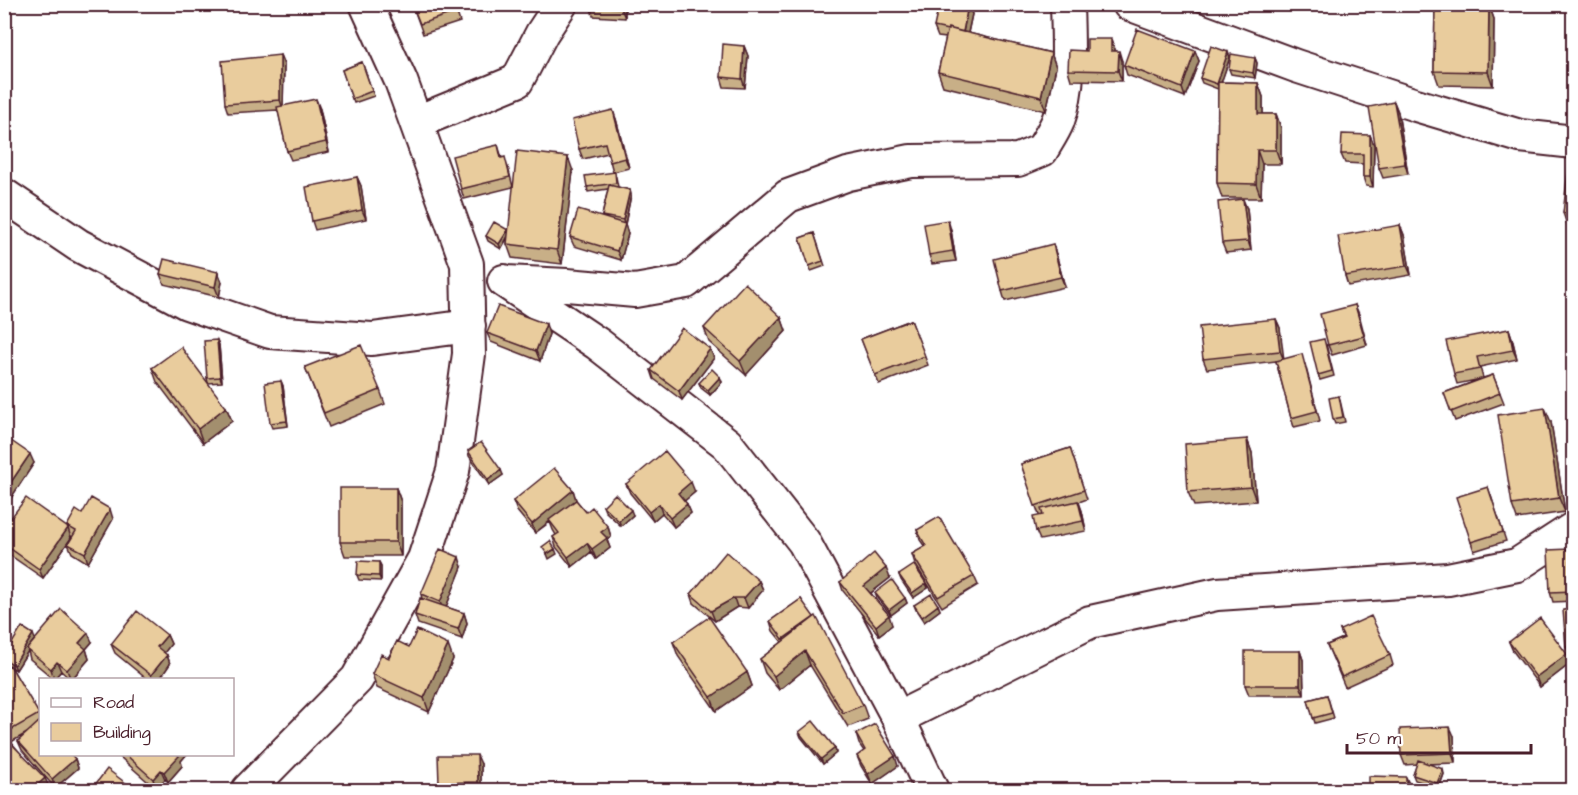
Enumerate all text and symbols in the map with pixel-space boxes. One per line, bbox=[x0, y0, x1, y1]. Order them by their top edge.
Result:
legend bbox=[39, 678, 234, 756]
text: Road bbox=[93, 690, 134, 715]
scale bar bbox=[1347, 717, 1532, 755]
text: Building bbox=[93, 720, 151, 746]
text: 50 m bbox=[1356, 726, 1401, 751]

